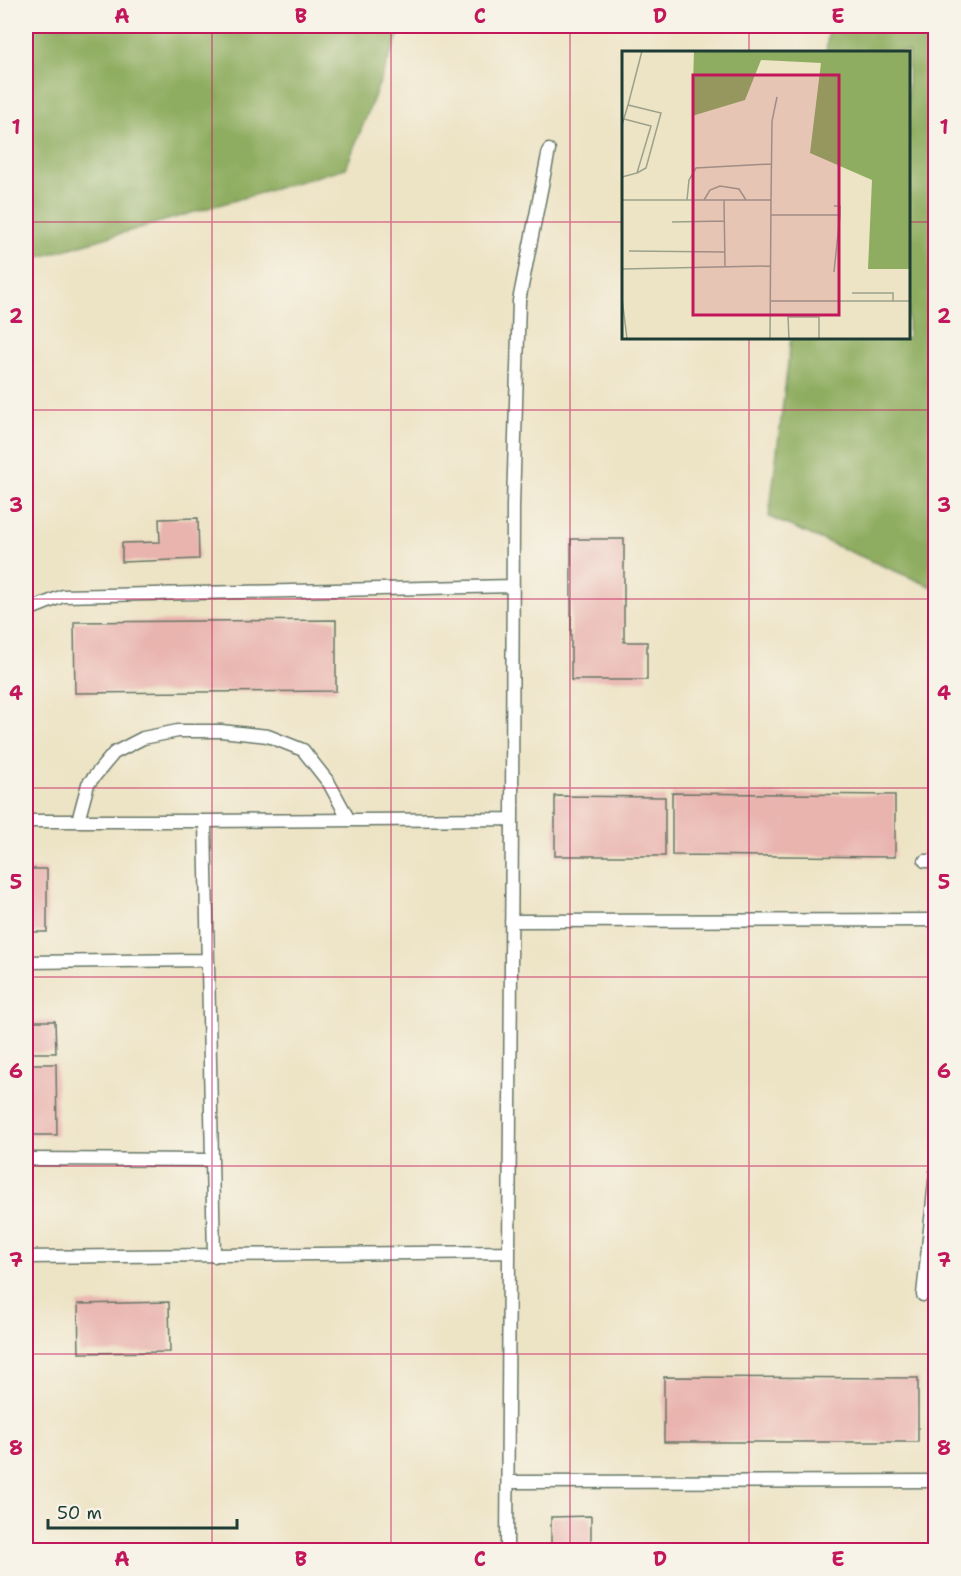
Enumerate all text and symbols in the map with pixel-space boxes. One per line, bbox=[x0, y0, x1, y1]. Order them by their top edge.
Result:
text: A bbox=[114, 3, 130, 29]
text: B bbox=[295, 3, 307, 29]
text: C bbox=[474, 3, 486, 29]
text: D bbox=[653, 3, 667, 29]
text: E bbox=[831, 3, 845, 29]
inset map bbox=[622, 51, 910, 339]
text: 1 bbox=[11, 114, 21, 140]
text: 1 bbox=[939, 114, 949, 140]
text: 2 bbox=[9, 303, 23, 329]
text: 2 bbox=[937, 303, 951, 329]
text: 3 bbox=[9, 492, 23, 518]
text: 3 bbox=[937, 492, 951, 518]
text: 4 bbox=[9, 680, 23, 706]
text: 4 bbox=[937, 680, 951, 706]
text: 5 bbox=[10, 869, 22, 895]
text: 5 bbox=[938, 869, 950, 895]
text: 6 bbox=[9, 1058, 23, 1084]
text: 6 bbox=[937, 1058, 951, 1084]
text: 7 bbox=[9, 1247, 23, 1273]
text: 7 bbox=[937, 1247, 951, 1273]
text: 8 bbox=[9, 1435, 23, 1461]
text: 8 bbox=[937, 1435, 951, 1461]
scale bar bbox=[48, 1492, 237, 1530]
text: 50 m bbox=[57, 1501, 102, 1525]
text: A bbox=[114, 1546, 130, 1572]
text: B bbox=[295, 1546, 307, 1572]
text: C bbox=[474, 1546, 486, 1572]
text: D bbox=[653, 1546, 667, 1572]
text: E bbox=[831, 1546, 845, 1572]

